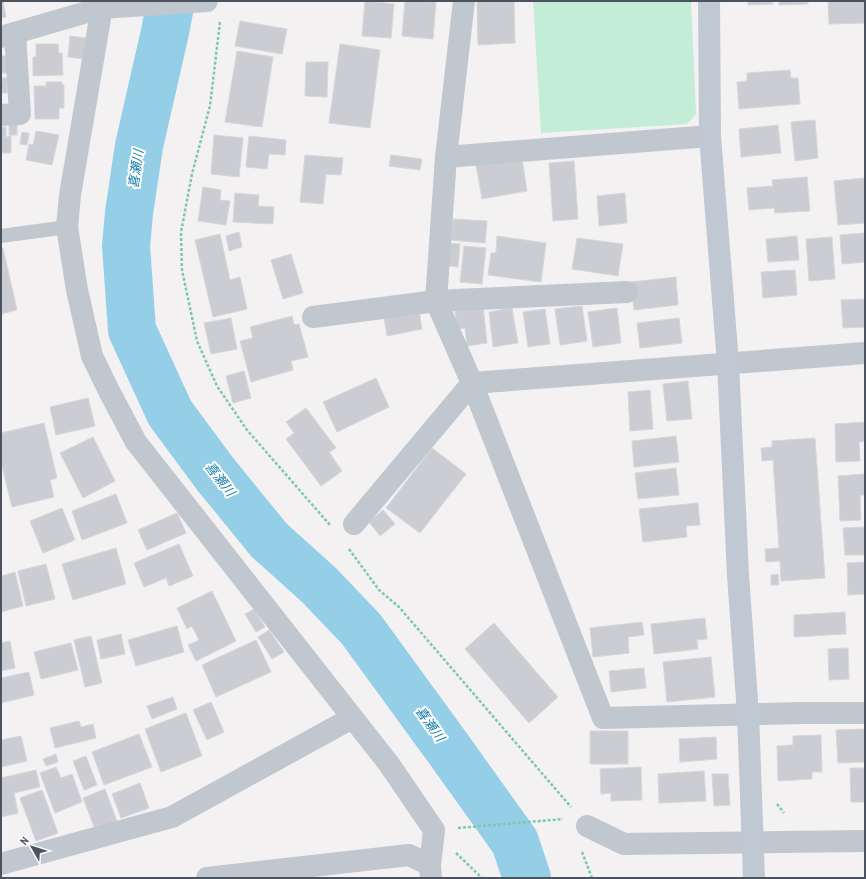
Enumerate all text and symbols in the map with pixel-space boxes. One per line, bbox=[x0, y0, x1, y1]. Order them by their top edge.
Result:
water label: 喜瀬川 bbox=[125, 147, 147, 190]
water label: 喜瀬川 bbox=[201, 458, 240, 501]
water label: 喜瀬川 bbox=[412, 703, 450, 746]
north arrow bbox=[12, 827, 52, 867]
text: N bbox=[17, 834, 32, 848]

